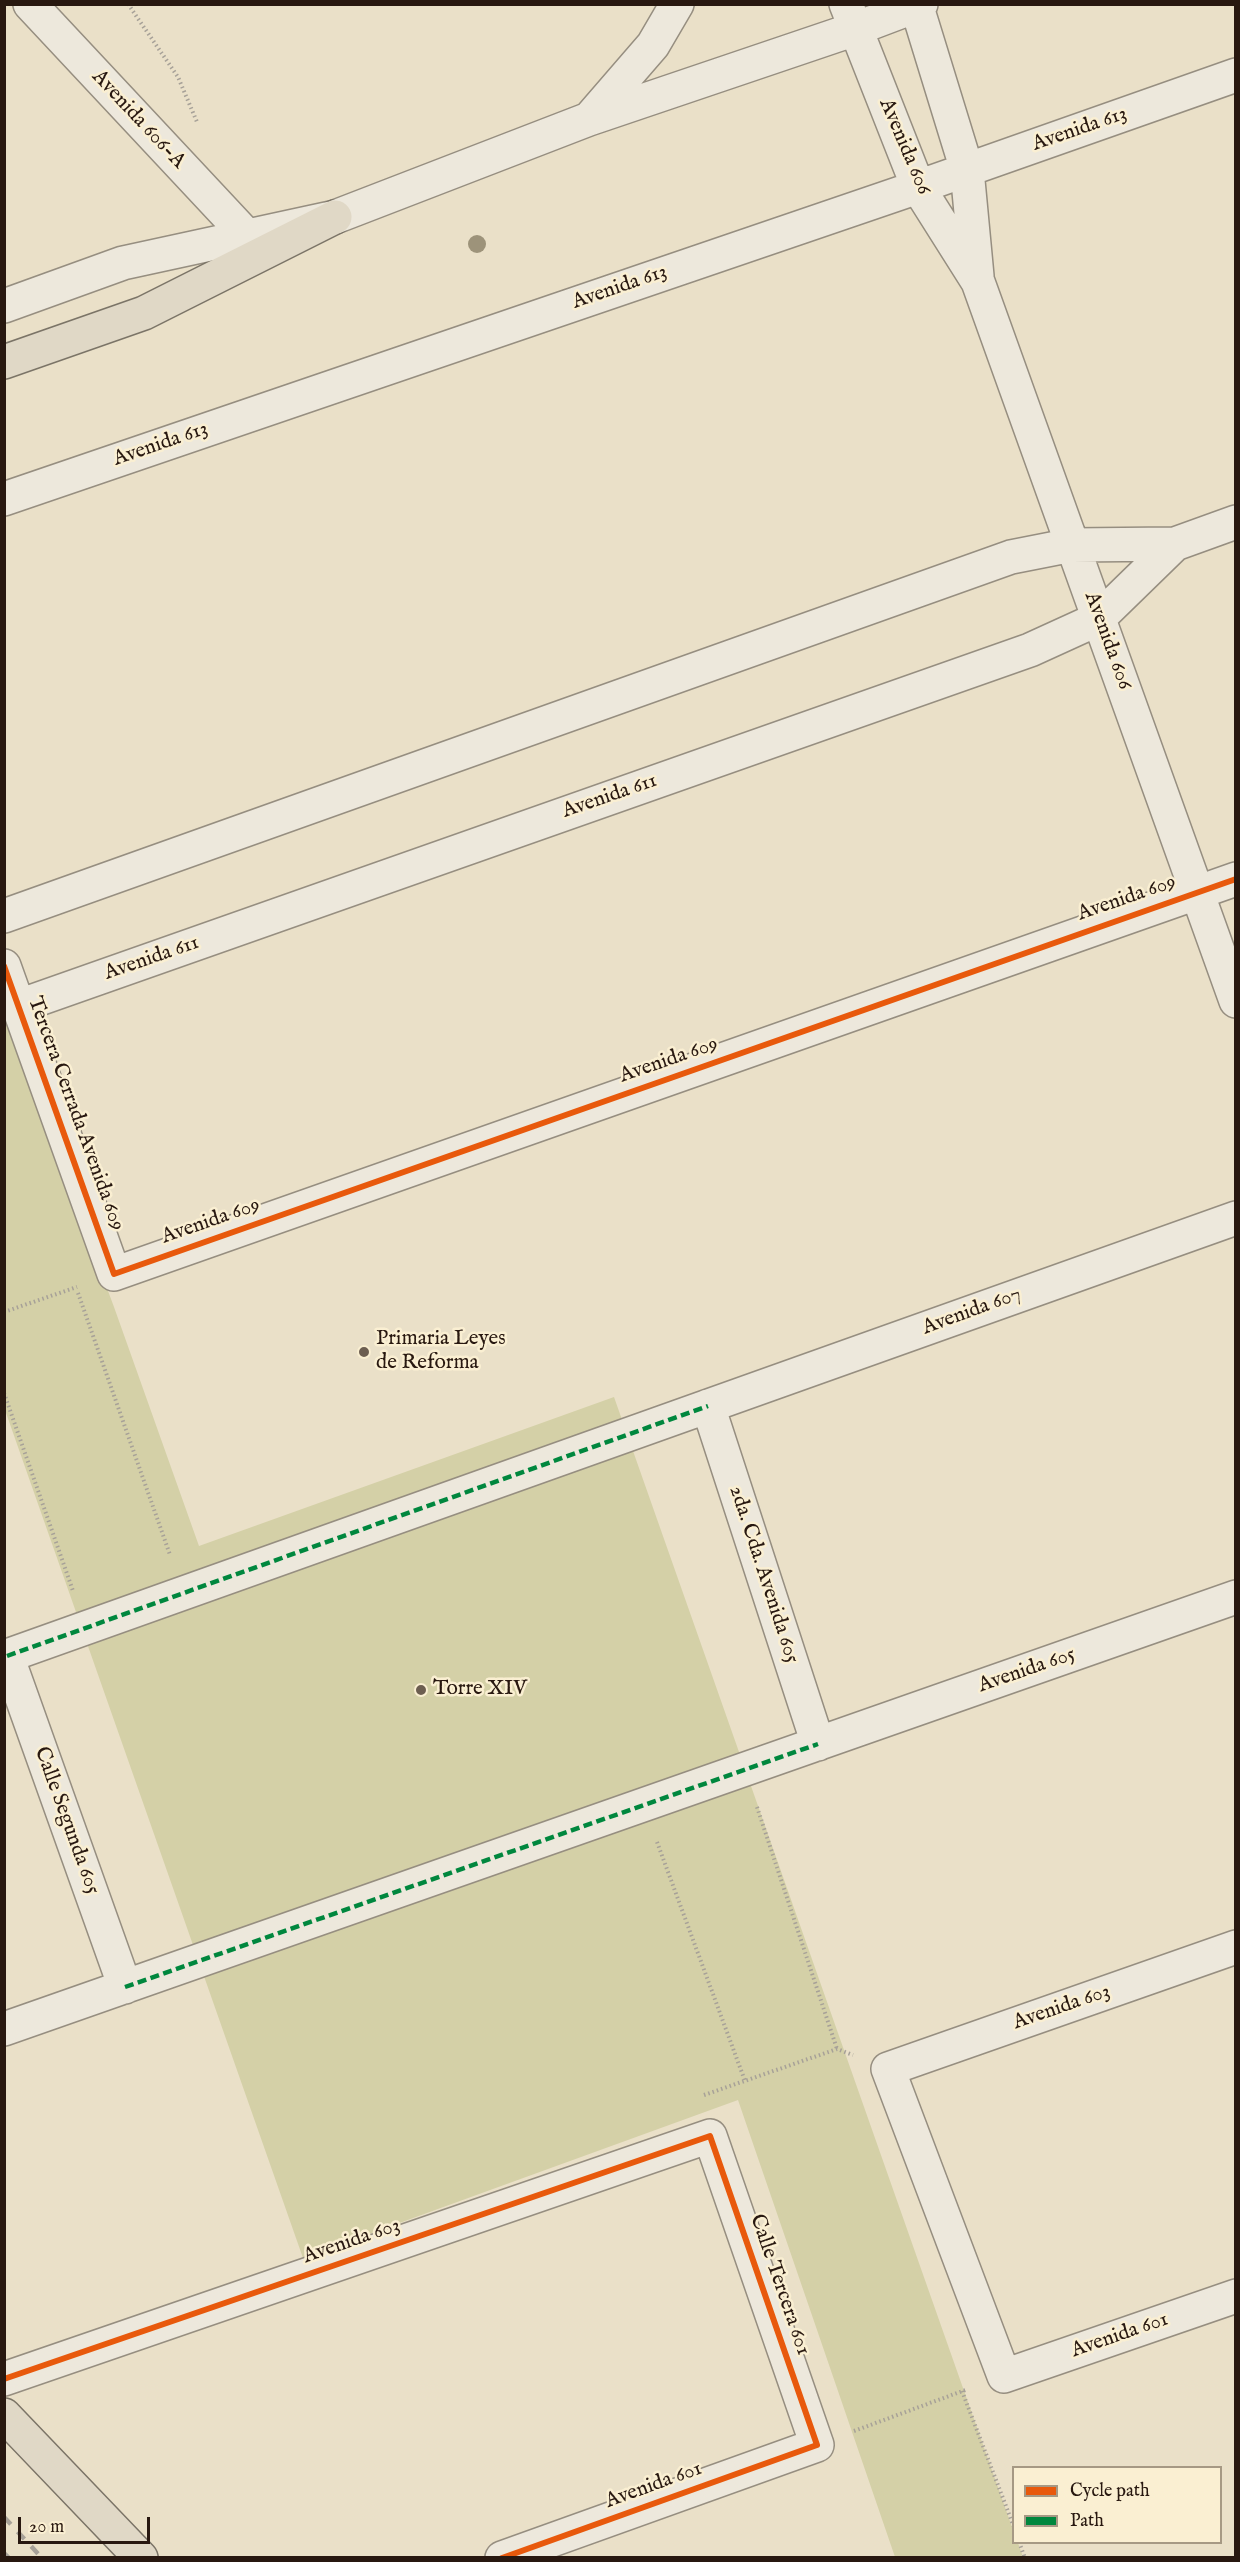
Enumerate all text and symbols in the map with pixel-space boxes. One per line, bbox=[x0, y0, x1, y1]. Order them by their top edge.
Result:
street label: Avenida 606-A bbox=[86, 65, 190, 175]
street label: Avenida 606 bbox=[872, 95, 936, 199]
street label: Avenida 613 bbox=[1029, 102, 1131, 158]
street label: Avenida 613 bbox=[569, 260, 671, 316]
street label: Avenida 613 bbox=[110, 417, 212, 473]
street label: Avenida 606 bbox=[1078, 589, 1136, 693]
street label: Avenida 611 bbox=[559, 769, 661, 825]
street label: Avenida 609 bbox=[1074, 870, 1180, 928]
street label: Avenida 611 bbox=[101, 931, 203, 987]
street label: Tercera Cerrada Avenida 609 bbox=[21, 993, 129, 1235]
street label: Avenida 609 bbox=[616, 1032, 722, 1090]
street label: Avenida 609 bbox=[158, 1193, 264, 1251]
street label: Avenida 607 bbox=[919, 1283, 1025, 1341]
place label: Primaria Leyes de Reforma bbox=[376, 1327, 506, 1377]
marker: Primaria Leyes de Reforma bbox=[357, 1345, 371, 1359]
street label: 2da. Cda. Avenida 605 bbox=[722, 1483, 804, 1667]
street label: Avenida 605 bbox=[975, 1643, 1079, 1699]
place label: Torre XIV bbox=[433, 1677, 527, 1703]
marker: Torre XIV bbox=[414, 1683, 428, 1697]
street label: Calle Segunda 605 bbox=[28, 1744, 104, 1898]
street label: Avenida 603 bbox=[1010, 1980, 1114, 2036]
street label: Calle Tercera 601 bbox=[743, 2211, 815, 2359]
street label: Avenida 603 bbox=[300, 2214, 404, 2270]
street label: Avenida 601 bbox=[1068, 2308, 1172, 2364]
street label: Avenida 601 bbox=[602, 2457, 706, 2515]
legend bbox=[1012, 2466, 1222, 2544]
text: Cycle path bbox=[1070, 2480, 1150, 2503]
scale bar bbox=[21, 2505, 153, 2543]
text: Path bbox=[1070, 2510, 1104, 2533]
text: 20 m bbox=[29, 2516, 64, 2539]

